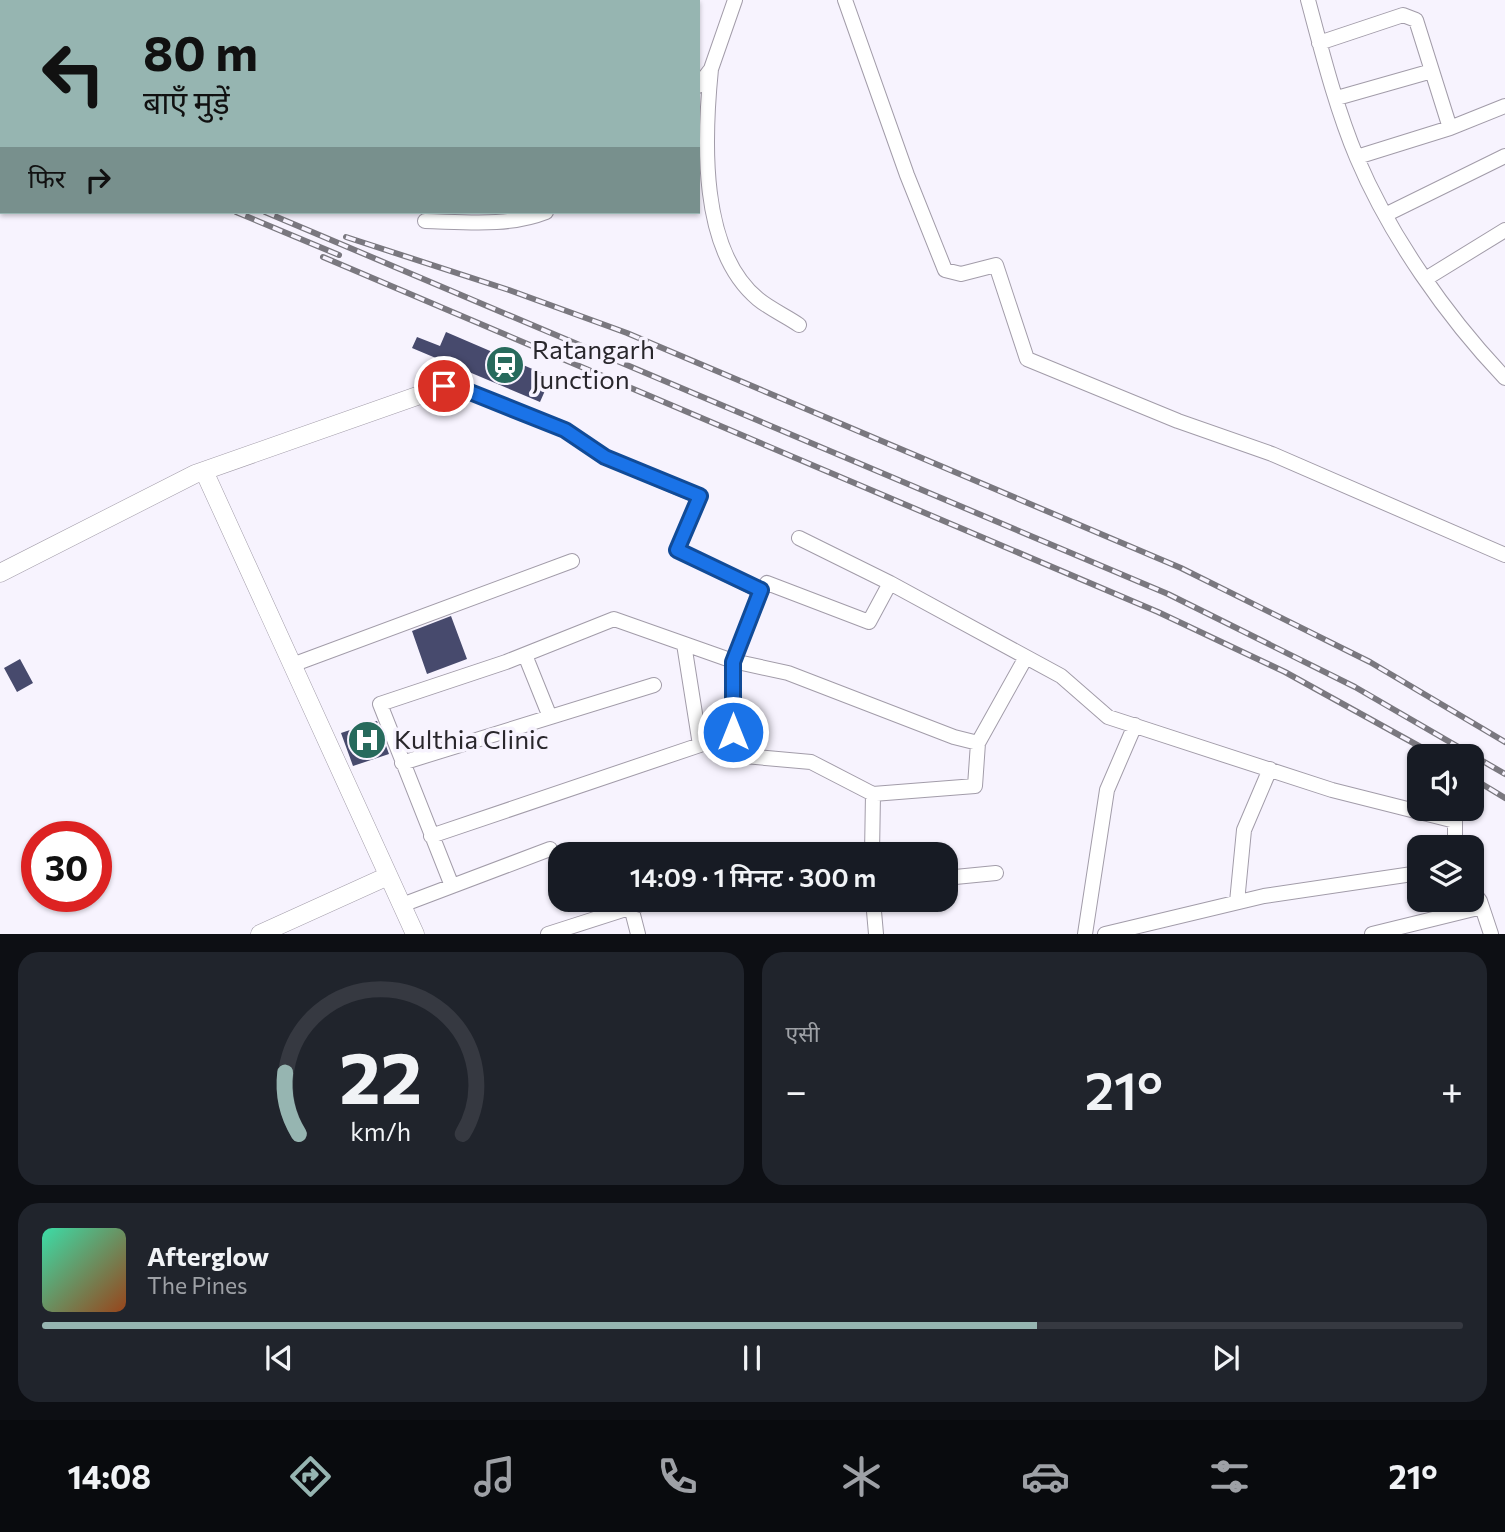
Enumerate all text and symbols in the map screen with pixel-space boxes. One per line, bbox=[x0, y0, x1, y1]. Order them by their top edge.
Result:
text: 80 m bbox=[143, 21, 258, 81]
icon: left bbox=[28, 28, 119, 119]
text: बाएँ मुड़ें bbox=[143, 81, 230, 121]
icon: right bbox=[79, 161, 117, 199]
text: फिर bbox=[28, 162, 65, 193]
place label: Ratangarh Junction bbox=[532, 333, 655, 394]
station icon: Ratangarh Junction bbox=[484, 344, 526, 386]
pin bbox=[414, 356, 474, 416]
icon: arrive bbox=[425, 367, 463, 405]
position arrow bbox=[696, 695, 770, 769]
hospital icon: Kulthia Clinic bbox=[346, 719, 388, 761]
place label: Kulthia Clinic bbox=[394, 723, 549, 754]
map controls bbox=[1407, 744, 1484, 912]
button: sound bbox=[1407, 744, 1484, 821]
speed limit sign: 30 bbox=[21, 821, 112, 912]
button: layers bbox=[1407, 835, 1484, 912]
text: 14:09 · 1 मिनट · 300 m bbox=[630, 861, 876, 892]
text: एसी bbox=[786, 1019, 820, 1047]
text: 22 bbox=[339, 1031, 422, 1120]
text: 21° bbox=[1085, 1057, 1163, 1121]
text: − bbox=[786, 1066, 807, 1113]
text: + bbox=[1441, 1066, 1463, 1113]
text: km/h bbox=[350, 1116, 411, 1146]
text: Afterglow bbox=[147, 1240, 269, 1271]
text: The Pines bbox=[147, 1271, 248, 1299]
icon: previous bbox=[260, 1339, 298, 1377]
icon: pause bbox=[733, 1339, 771, 1377]
icon: next bbox=[1207, 1339, 1245, 1377]
icon: directions bbox=[286, 1452, 335, 1501]
icon: music bbox=[470, 1452, 519, 1501]
icon: phone bbox=[653, 1452, 702, 1501]
icon: climate bbox=[837, 1452, 886, 1501]
icon: car bbox=[1021, 1452, 1070, 1501]
icon: filters bbox=[1205, 1452, 1254, 1501]
text: 14:08 bbox=[67, 1456, 151, 1496]
text: 21° bbox=[1389, 1456, 1438, 1496]

